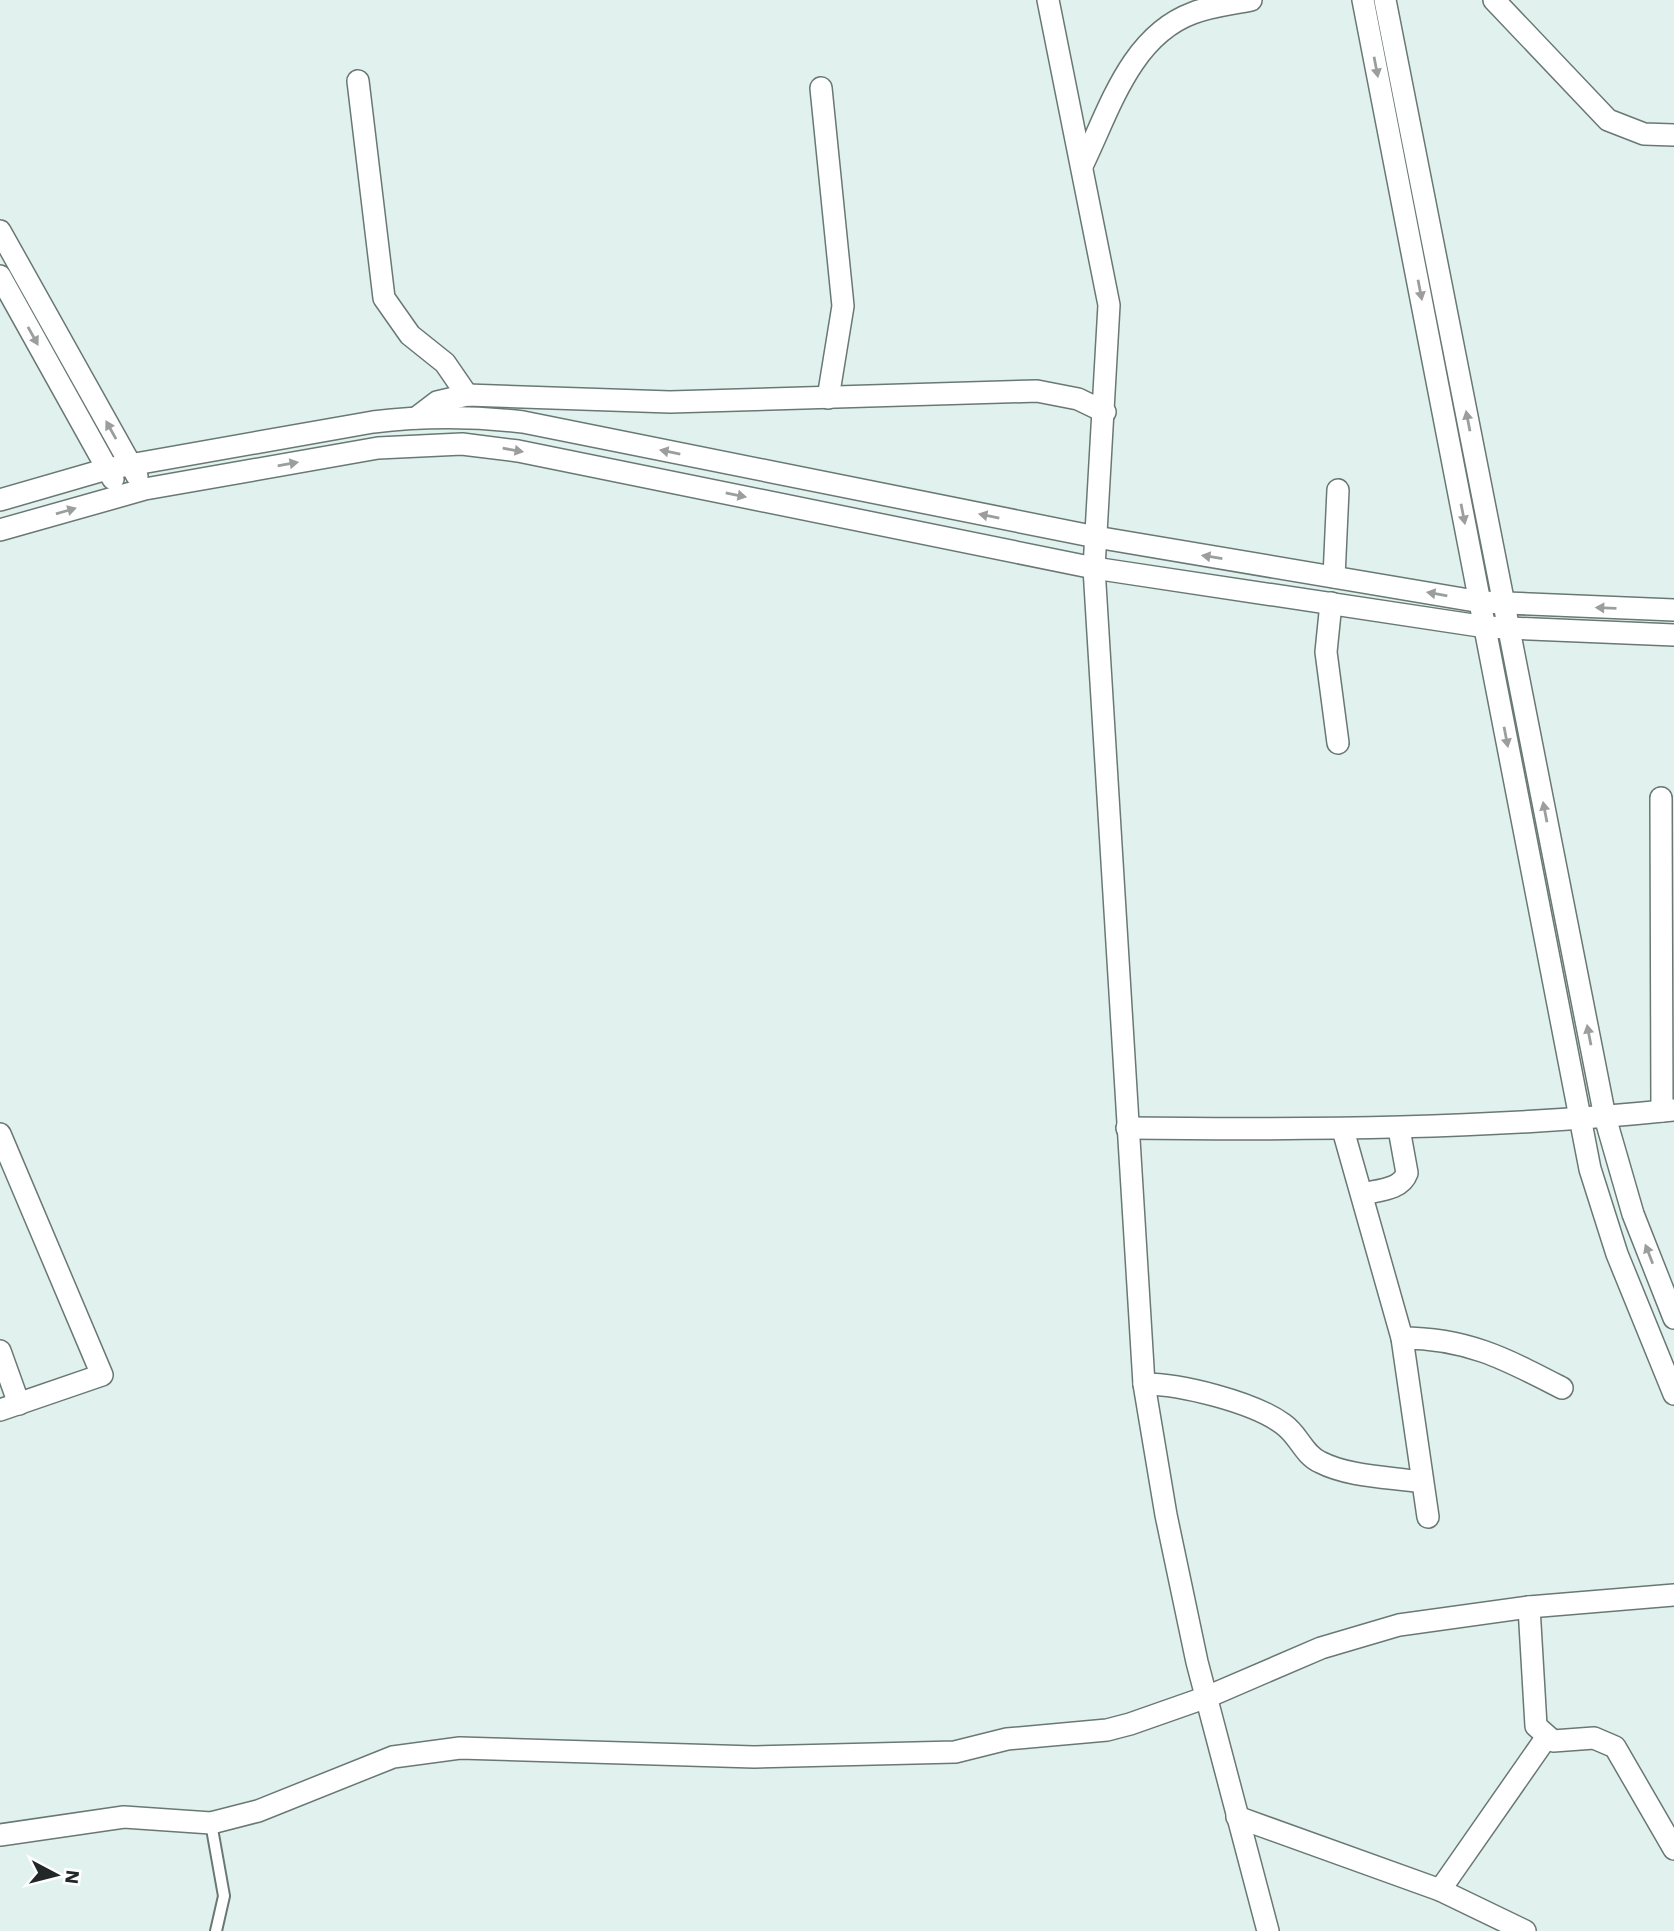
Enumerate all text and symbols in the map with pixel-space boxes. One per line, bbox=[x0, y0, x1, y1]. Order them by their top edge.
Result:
one-way arrow bbox=[1371, 56, 1382, 78]
one-way arrow bbox=[1415, 279, 1426, 301]
one-way arrow bbox=[27, 326, 39, 346]
one-way arrow bbox=[1463, 410, 1474, 432]
one-way arrow bbox=[105, 421, 117, 440]
one-way arrow bbox=[502, 445, 524, 456]
one-way arrow bbox=[659, 446, 681, 457]
one-way arrow bbox=[277, 458, 299, 469]
one-way arrow bbox=[725, 490, 747, 501]
one-way arrow bbox=[1458, 503, 1469, 525]
one-way arrow bbox=[55, 505, 77, 516]
one-way arrow bbox=[978, 510, 1000, 521]
one-way arrow bbox=[1201, 551, 1223, 562]
one-way arrow bbox=[1426, 588, 1448, 599]
one-way arrow bbox=[1595, 602, 1617, 613]
one-way arrow bbox=[1501, 726, 1512, 748]
one-way arrow bbox=[1539, 801, 1550, 823]
one-way arrow bbox=[1583, 1024, 1594, 1046]
one-way arrow bbox=[1643, 1244, 1654, 1265]
north arrow bbox=[21, 1840, 91, 1910]
text: N bbox=[60, 1869, 85, 1885]

